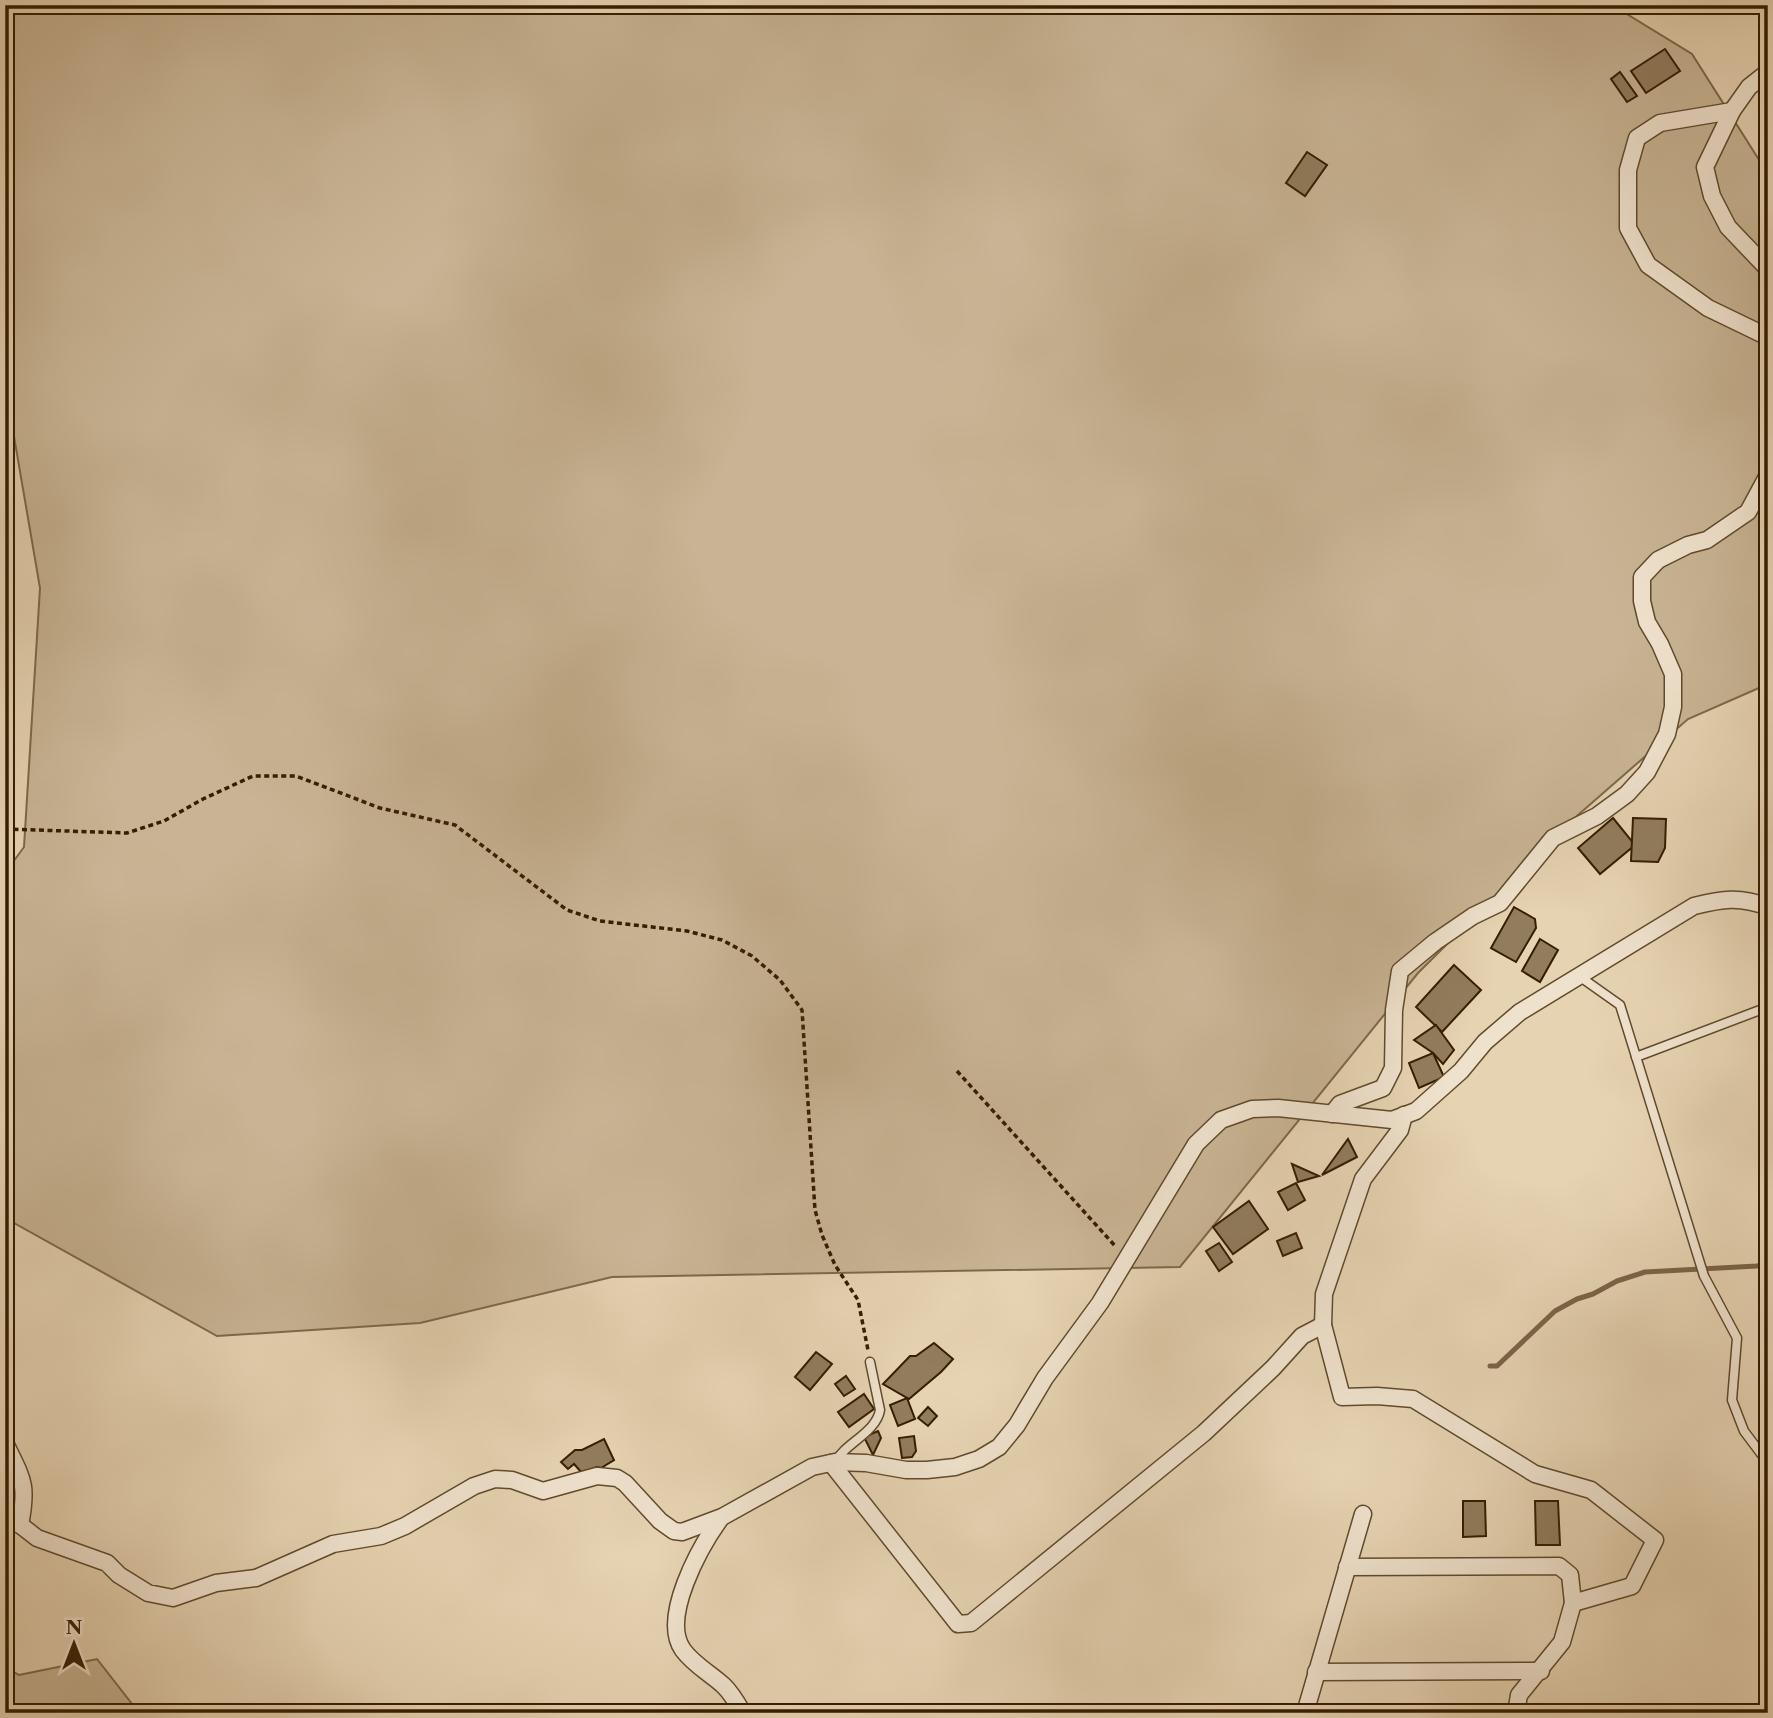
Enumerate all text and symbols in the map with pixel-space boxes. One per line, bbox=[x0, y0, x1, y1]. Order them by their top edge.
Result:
north arrow bbox=[38, 1610, 108, 1680]
text: N bbox=[66, 1616, 82, 1639]

